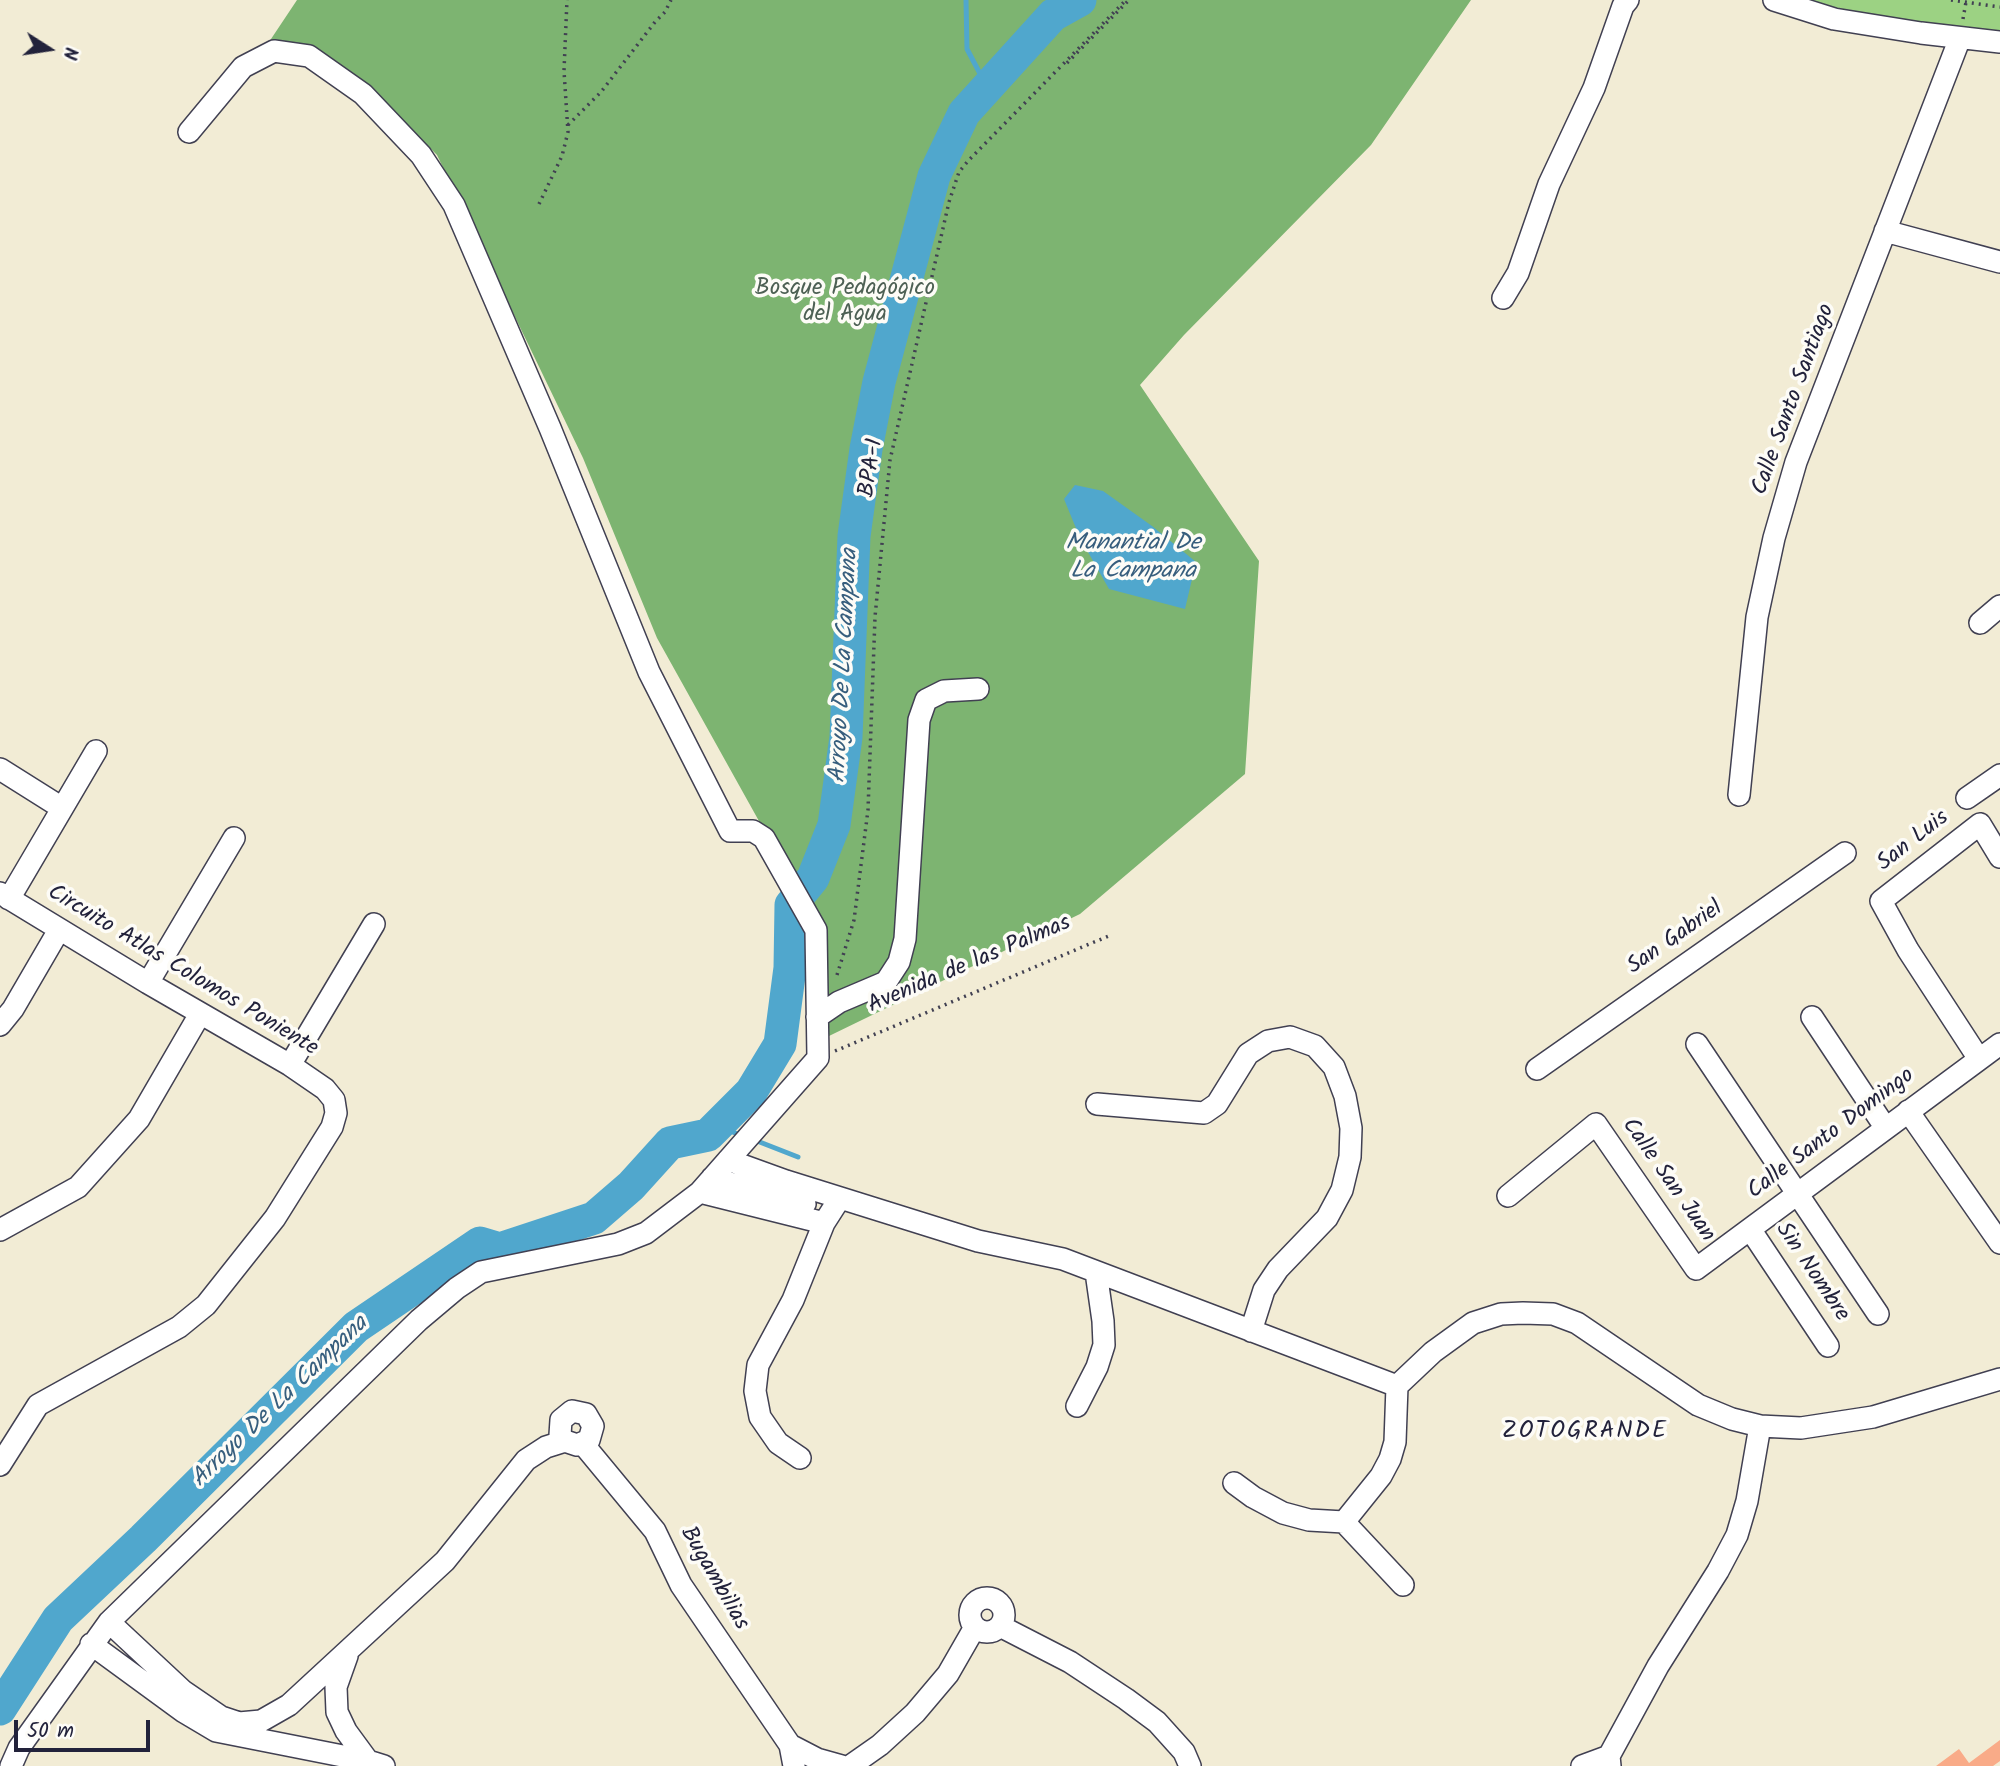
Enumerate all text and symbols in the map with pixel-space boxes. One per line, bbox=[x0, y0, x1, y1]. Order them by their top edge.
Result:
north arrow bbox=[14, 14, 84, 84]
text: N bbox=[54, 44, 85, 62]
park label: Bosque Pedagógico del Agua bbox=[755, 276, 935, 330]
street label: Calle Santo Santiago bbox=[1748, 301, 1842, 499]
street label: BPA-1 bbox=[855, 437, 891, 499]
water label: Manantial De La Campana bbox=[1065, 531, 1201, 587]
water label: Arroyo De La Campana bbox=[825, 548, 867, 784]
street label: San Luis bbox=[1873, 805, 1955, 879]
street label: Circuito Atlas Colomos Poniente bbox=[42, 880, 322, 1064]
street label: San Gabriel bbox=[1623, 896, 1729, 982]
street label: Avenida de las Palmas bbox=[864, 911, 1076, 1021]
street label: Calle Santo Domingo bbox=[1743, 1063, 1921, 1207]
street label: Calle San Juan bbox=[1614, 1114, 1720, 1248]
street label: Sin Nombre bbox=[1768, 1218, 1854, 1328]
water label: Arroyo De La Campana bbox=[187, 1311, 375, 1495]
district label: ZOTOGRANDE bbox=[1503, 1419, 1667, 1447]
street label: Bugambilias bbox=[672, 1522, 754, 1636]
scale bar bbox=[18, 1706, 154, 1750]
text: 50 m bbox=[27, 1715, 74, 1748]

